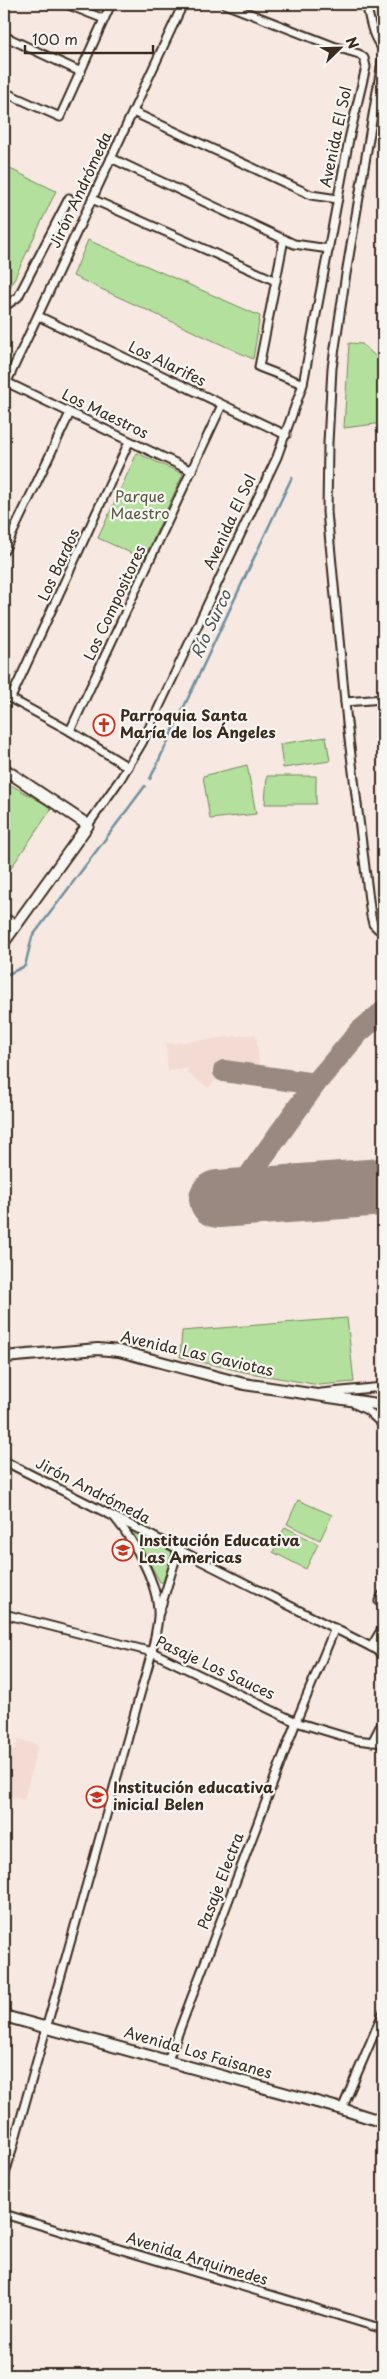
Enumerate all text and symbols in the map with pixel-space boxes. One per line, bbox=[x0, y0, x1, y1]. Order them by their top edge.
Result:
scale bar bbox=[25, 22, 152, 54]
north arrow bbox=[314, 22, 364, 72]
text: 100 m bbox=[32, 27, 78, 50]
text: N bbox=[341, 34, 364, 52]
street label: Avenida El Sol bbox=[313, 84, 356, 189]
street label: Jirón Andrómeda bbox=[43, 127, 117, 251]
street label: Los Alarifes bbox=[125, 334, 210, 391]
street label: Los Maestros bbox=[59, 382, 153, 444]
street label: Avenida El Sol bbox=[196, 470, 261, 573]
park label: Parque Maestro bbox=[111, 484, 169, 524]
street label: Los Bardos bbox=[31, 524, 85, 604]
street label: Los Compositores bbox=[77, 541, 151, 664]
water label: Río Surco bbox=[184, 585, 237, 662]
place label: Parroquia Santa María de los Ángeles bbox=[120, 703, 276, 743]
church icon: Parroquia Santa María de los Ángeles bbox=[92, 713, 116, 737]
street label: Avenida Las Gaviotas bbox=[119, 1324, 276, 1381]
street label: Jirón Andrómeda bbox=[32, 1451, 156, 1529]
place label: Institución Educativa Las Americas bbox=[139, 1528, 301, 1568]
school or university icon: Institución Educativa Las Americas bbox=[111, 1538, 135, 1562]
street label: Pasaje Los Sauces bbox=[152, 1629, 279, 1704]
place label: Institución educativa inicial Belen bbox=[113, 1775, 274, 1815]
school or university icon: Institución educativa inicial Belen bbox=[85, 1785, 109, 1809]
street label: Pasaje Electra bbox=[191, 1828, 249, 1932]
street label: Avenida Los Faisanes bbox=[122, 2019, 275, 2084]
street label: Avenida Arquimedes bbox=[124, 2225, 271, 2290]

